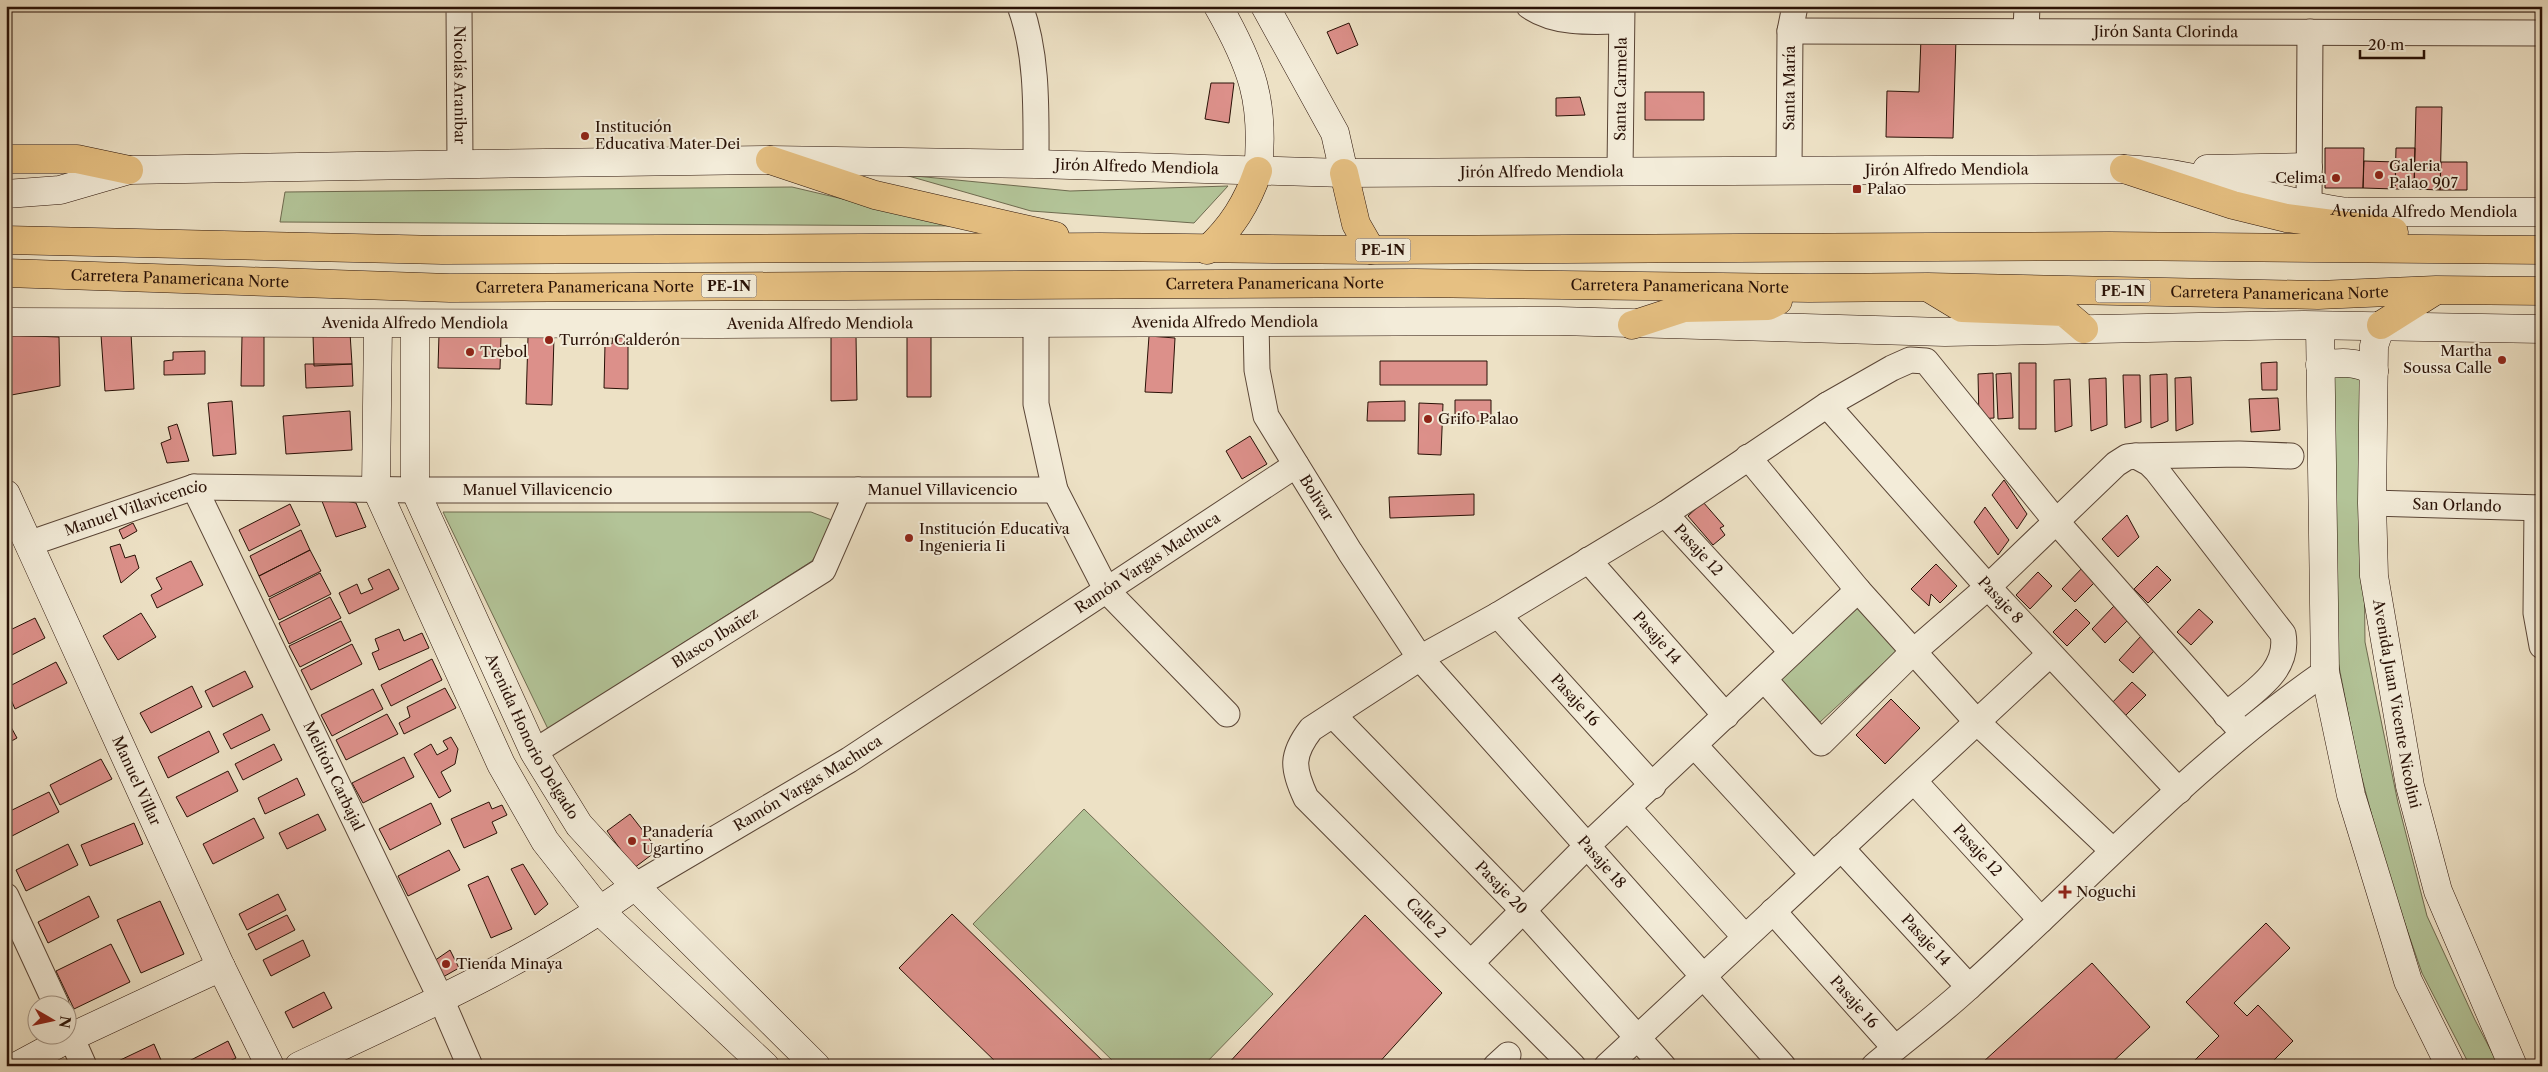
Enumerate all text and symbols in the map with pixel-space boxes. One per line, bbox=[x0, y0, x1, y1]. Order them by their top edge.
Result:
street label: Jirón Santa Clorinda bbox=[2092, 22, 2238, 41]
street label: Nicolás Aranibar bbox=[450, 26, 470, 145]
scale bar bbox=[2360, 28, 2424, 60]
text: 20 m bbox=[2368, 35, 2404, 54]
street label: Santa Carmela bbox=[1610, 37, 1631, 141]
street label: Santa María bbox=[1779, 45, 1799, 131]
place label: Institución Educativa Mater Dei bbox=[595, 117, 741, 153]
marker: Institución Educativa Mater Dei bbox=[579, 130, 591, 142]
street label: Jirón Alfredo Mendiola bbox=[1053, 155, 1219, 178]
place label: Galeria Palao 907 bbox=[2389, 156, 2458, 192]
street label: Jirón Alfredo Mendiola bbox=[1863, 159, 2029, 179]
street label: Jirón Alfredo Mendiola bbox=[1458, 162, 1624, 181]
place label: Celima bbox=[2275, 168, 2326, 187]
marker: Galeria Palao 907 bbox=[2373, 169, 2385, 181]
marker: Celima bbox=[2330, 172, 2342, 184]
place label: Palao bbox=[1867, 179, 1906, 198]
marker: Palao bbox=[1851, 183, 1863, 195]
street label: Avenida Alfredo Mendiola bbox=[2329, 200, 2518, 221]
road number: PE-1N bbox=[1356, 238, 1410, 262]
street label: Carretera Panamericana Norte bbox=[70, 265, 289, 292]
street label: Carretera Panamericana Norte bbox=[1165, 273, 1384, 293]
road number: PE-1N bbox=[702, 274, 756, 298]
street label: Carretera Panamericana Norte bbox=[1570, 275, 1789, 297]
street label: Carretera Panamericana Norte bbox=[475, 277, 694, 297]
road number: PE-1N bbox=[2096, 280, 2150, 302]
street label: Carretera Panamericana Norte bbox=[2170, 282, 2389, 304]
street label: Avenida Alfredo Mendiola bbox=[1131, 312, 1318, 332]
street label: Avenida Alfredo Mendiola bbox=[321, 313, 508, 332]
street label: Avenida Alfredo Mendiola bbox=[726, 313, 913, 333]
place label: Turrón Calderón bbox=[559, 330, 681, 349]
marker: Turrón Calderón bbox=[543, 334, 555, 346]
place label: Martha Soussa Calle bbox=[2403, 341, 2492, 377]
place label: Trebol bbox=[480, 342, 528, 361]
marker: Trebol bbox=[464, 346, 476, 358]
marker: Martha Soussa Calle bbox=[2496, 354, 2508, 366]
place label: Grifo Palao bbox=[1438, 409, 1519, 428]
marker: Grifo Palao bbox=[1422, 413, 1434, 425]
street label: Bolivar bbox=[1296, 471, 1339, 525]
street label: Manuel Villavicencio bbox=[62, 477, 208, 540]
street label: Manuel Villavicencio bbox=[463, 480, 612, 499]
street label: Manuel Villavicencio bbox=[868, 480, 1017, 499]
street label: San Orlando bbox=[2412, 494, 2502, 516]
street label: Ramón Vargas Machuca bbox=[1071, 508, 1224, 617]
place label: Institución Educativa Ingenieria Ii bbox=[919, 519, 1070, 555]
street label: Pasaje 12 bbox=[1670, 520, 1727, 580]
marker: Institución Educativa Ingenieria Ii bbox=[903, 532, 915, 544]
street label: Pasaje 8 bbox=[1974, 572, 2027, 627]
street label: Avenida Juan Vicente Nicolini bbox=[2369, 597, 2426, 811]
street label: Blasco Ibañez bbox=[668, 603, 762, 672]
street label: Pasaje 14 bbox=[1629, 607, 1686, 668]
street label: Avenida Honorio Delgado bbox=[481, 649, 583, 823]
street label: Pasaje 16 bbox=[1547, 670, 1604, 730]
street label: Melitón Carbajal bbox=[299, 718, 369, 834]
street label: Ramón Vargas Machuca bbox=[730, 731, 886, 835]
street label: Manuel Villar bbox=[108, 733, 166, 829]
street label: Pasaje 12 bbox=[1949, 820, 2006, 880]
place label: Panadería Ugartino bbox=[642, 822, 713, 858]
street label: Pasaje 18 bbox=[1574, 832, 1630, 892]
marker: Panadería Ugartino bbox=[626, 835, 638, 847]
street label: Pasaje 20 bbox=[1471, 857, 1532, 918]
place label: Noguchi bbox=[2076, 882, 2137, 901]
marker: Noguchi bbox=[2058, 885, 2072, 899]
street label: Calle 2 bbox=[1402, 893, 1451, 942]
street label: Pasaje 14 bbox=[1897, 910, 1955, 969]
place label: Tienda Minaya bbox=[456, 954, 563, 973]
marker: Tienda Minaya bbox=[440, 958, 452, 970]
street label: Pasaje 16 bbox=[1826, 972, 1883, 1032]
north arrow bbox=[28, 994, 78, 1044]
text: N bbox=[55, 1015, 75, 1029]

